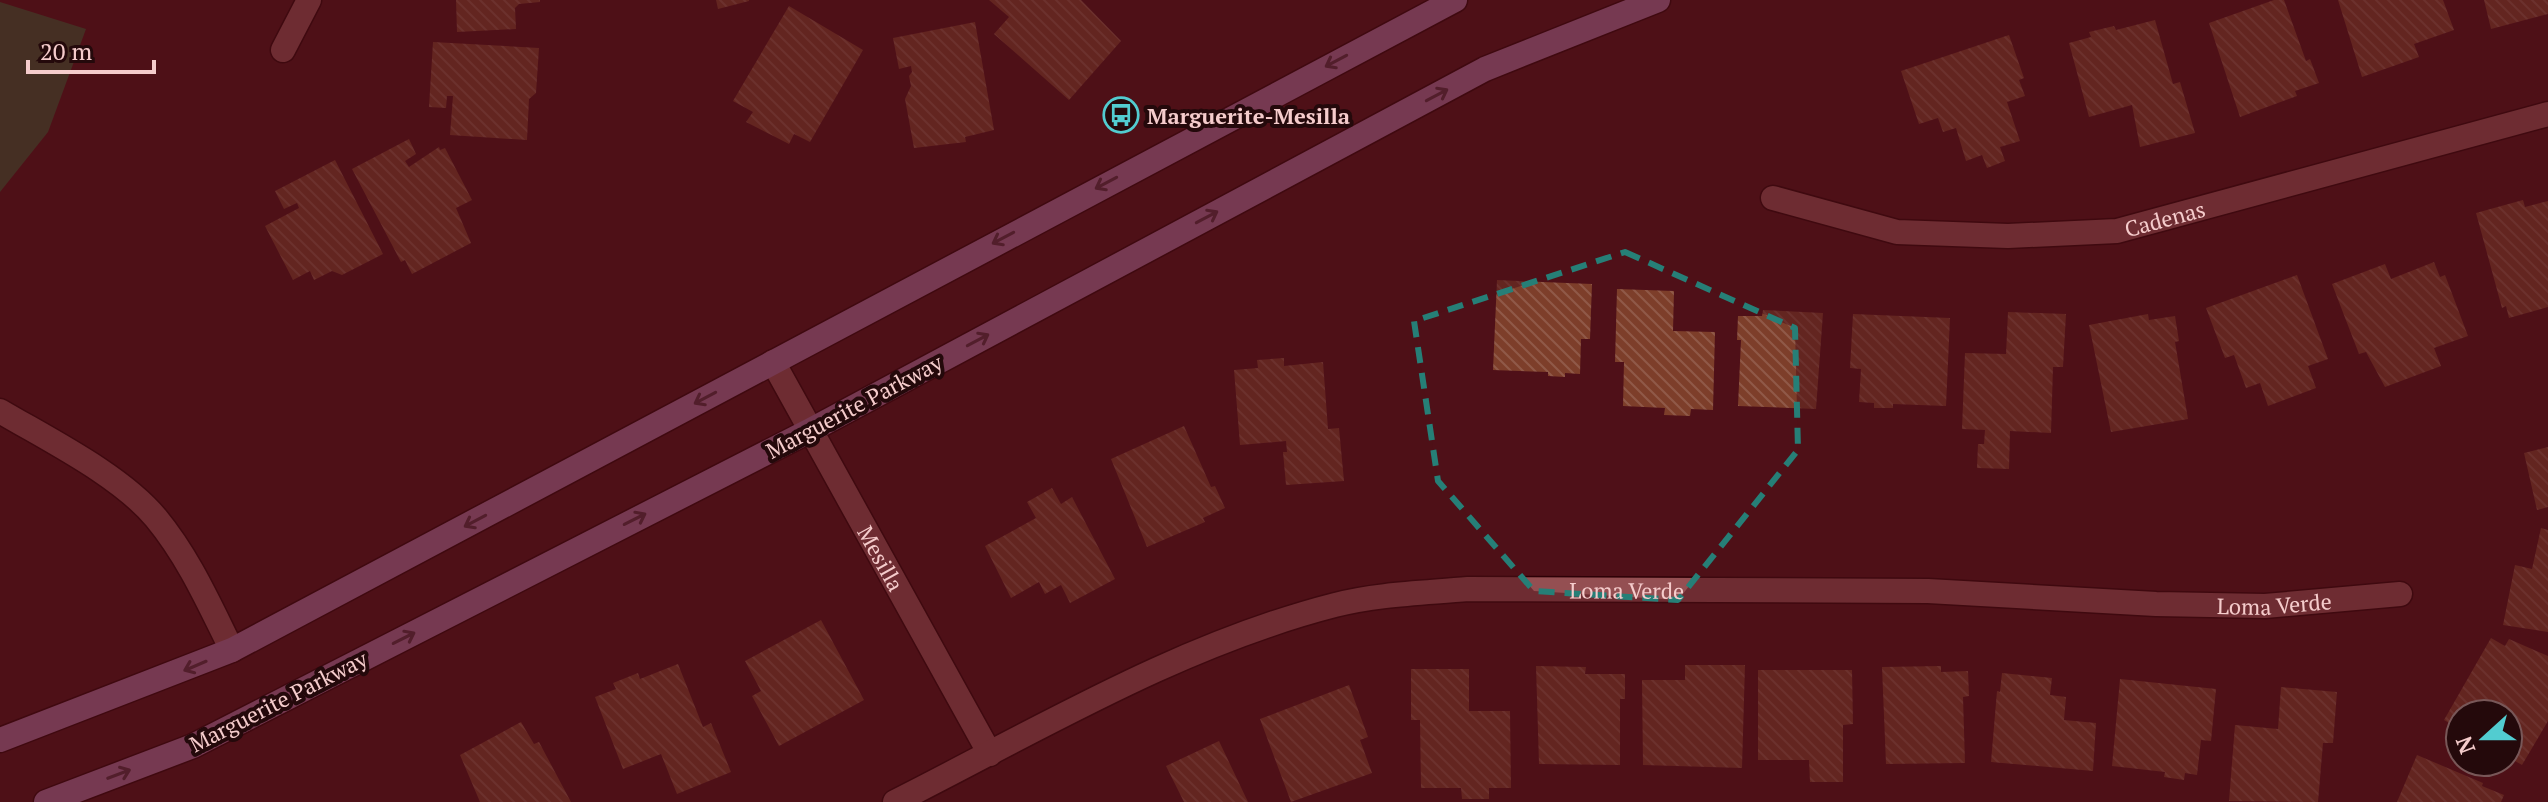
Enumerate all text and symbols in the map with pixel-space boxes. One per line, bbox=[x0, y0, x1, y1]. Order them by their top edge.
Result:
scale bar bbox=[28, 24, 154, 74]
text: 20 m bbox=[40, 35, 92, 67]
one-way arrow bbox=[1325, 54, 1349, 70]
one-way arrow bbox=[1424, 87, 1448, 102]
bus stop icon: Marguerite-Mesilla bbox=[1102, 96, 1140, 134]
place label: Marguerite-Mesilla bbox=[1147, 101, 1350, 130]
one-way arrow bbox=[1095, 175, 1119, 191]
street label: Cadenas bbox=[2121, 193, 2208, 243]
one-way arrow bbox=[1195, 209, 1219, 225]
one-way arrow bbox=[992, 230, 1015, 246]
one-way arrow bbox=[966, 332, 989, 348]
street label: Marguerite Parkway bbox=[761, 347, 948, 465]
one-way arrow bbox=[693, 391, 717, 407]
one-way arrow bbox=[623, 511, 647, 527]
one-way arrow bbox=[464, 513, 487, 529]
street label: Mesilla bbox=[852, 520, 911, 596]
street label: Loma Verde bbox=[1569, 575, 1684, 604]
street label: Loma Verde bbox=[2217, 586, 2333, 621]
one-way arrow bbox=[391, 629, 415, 645]
street label: Marguerite Parkway bbox=[184, 643, 373, 758]
one-way arrow bbox=[183, 660, 208, 675]
north arrow bbox=[2444, 698, 2524, 778]
text: N bbox=[2448, 732, 2481, 758]
one-way arrow bbox=[106, 766, 131, 780]

